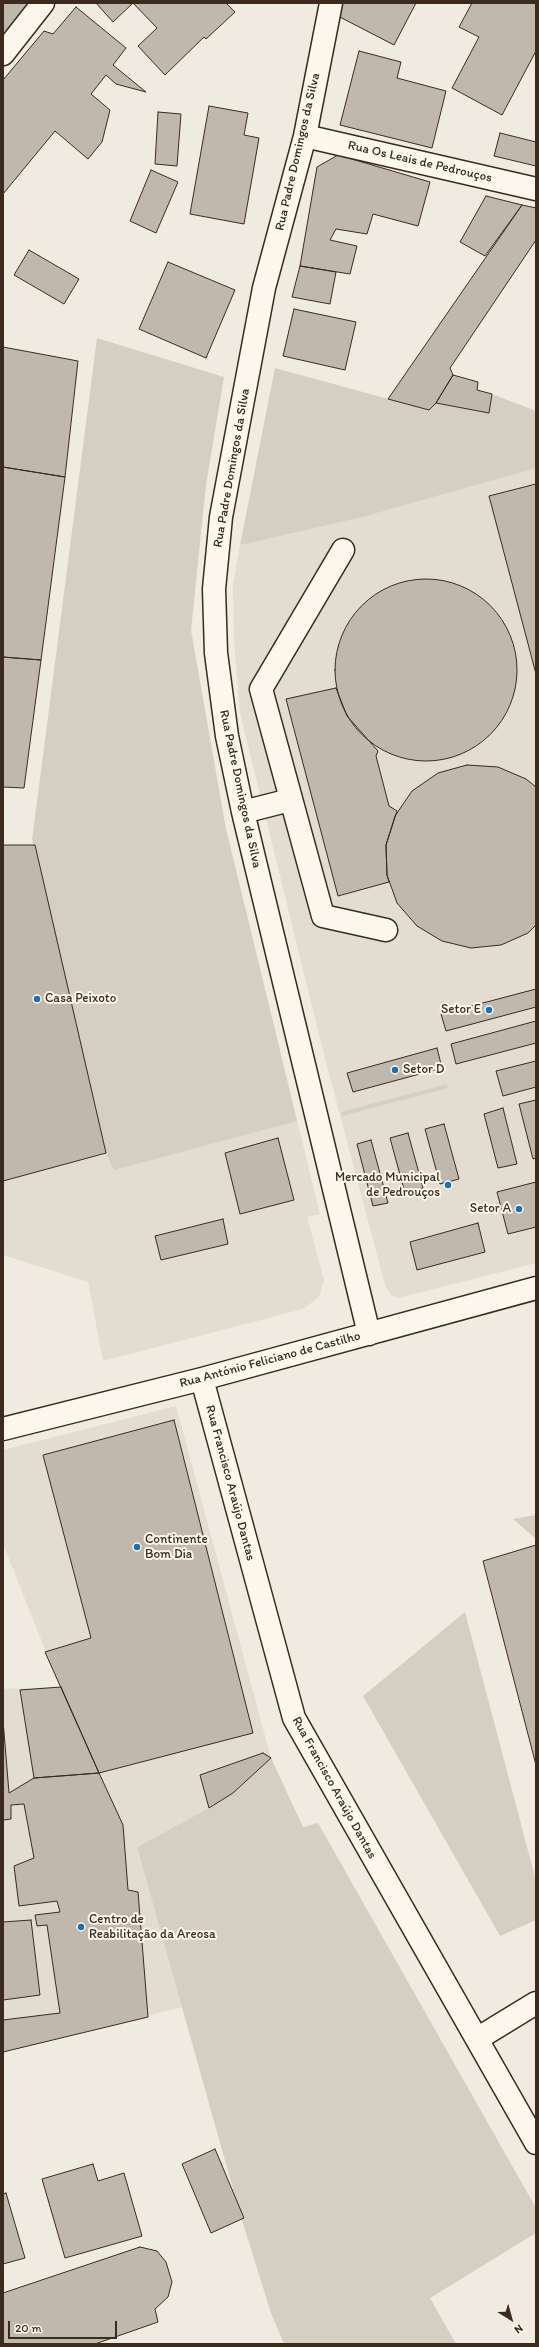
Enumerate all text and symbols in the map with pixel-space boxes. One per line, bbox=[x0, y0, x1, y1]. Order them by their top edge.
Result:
street label: Rua Padre Domingos da Silva bbox=[272, 72, 324, 232]
street label: Rua Os Leais de Pedrouços bbox=[346, 138, 494, 186]
street label: Rua Padre Domingos da Silva bbox=[210, 387, 254, 549]
street label: Rua Padre Domingos da Silva bbox=[216, 708, 264, 870]
place label: Casa Peixoto bbox=[45, 991, 116, 1007]
marker: Casa Peixoto bbox=[32, 994, 42, 1004]
place label: Setor E bbox=[441, 1002, 481, 1018]
marker: Setor E bbox=[484, 1005, 494, 1015]
place label: Setor D bbox=[403, 1062, 444, 1078]
marker: Setor D bbox=[390, 1065, 400, 1075]
place label: Mercado Municipal de Pedrouços bbox=[335, 1170, 440, 1201]
marker: Mercado Municipal de Pedrouços bbox=[443, 1180, 453, 1190]
place label: Setor A bbox=[470, 1201, 511, 1217]
marker: Setor A bbox=[514, 1204, 524, 1214]
street label: Rua António Feliciano de Castilho bbox=[178, 1328, 362, 1392]
street label: Rua Francisco Araújo Dantas bbox=[202, 1403, 258, 1563]
place label: Continente Bom Dia bbox=[145, 1532, 208, 1563]
marker: Continente Bom Dia bbox=[132, 1542, 142, 1552]
street label: Rua Francisco Araújo Dantas bbox=[288, 1714, 380, 1862]
place label: Centro de Reabilitação da Areosa bbox=[89, 1912, 216, 1943]
marker: Centro de Reabilitação da Areosa bbox=[76, 1922, 86, 1932]
north arrow bbox=[491, 2299, 531, 2339]
scale bar bbox=[10, 2313, 119, 2339]
text: 20 m bbox=[15, 2321, 42, 2335]
text: N bbox=[512, 2322, 525, 2336]

